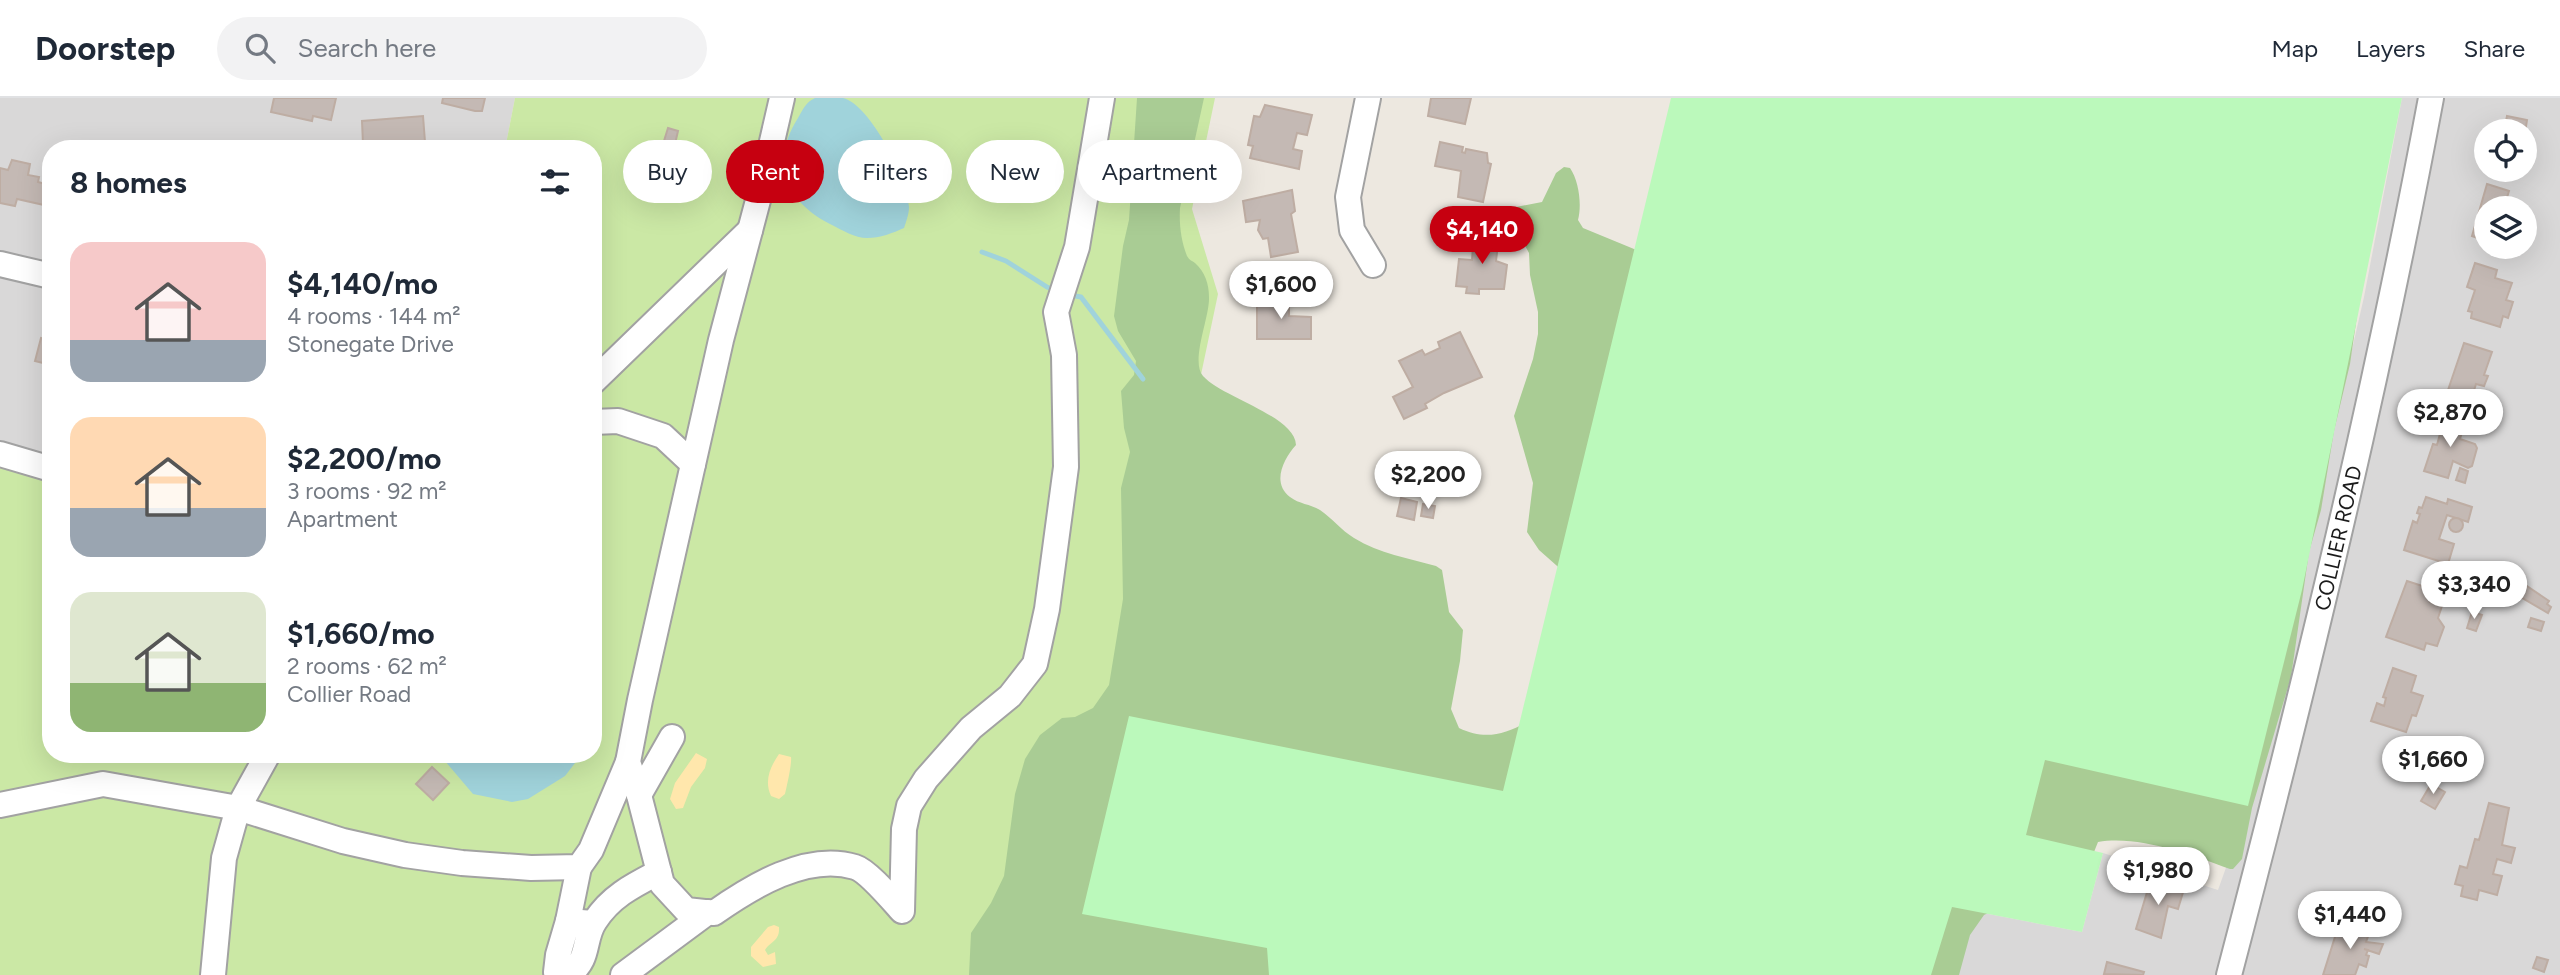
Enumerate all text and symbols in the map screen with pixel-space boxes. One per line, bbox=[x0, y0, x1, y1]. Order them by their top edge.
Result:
search box bbox=[217, 17, 707, 80]
text: Doorstep bbox=[35, 29, 175, 68]
icon: search bbox=[241, 29, 279, 67]
text: Search here bbox=[297, 32, 436, 64]
text: Map bbox=[2271, 34, 2318, 63]
text: Layers bbox=[2356, 34, 2425, 63]
text: Share bbox=[2463, 34, 2525, 63]
map controls bbox=[2474, 119, 2537, 259]
button: locate bbox=[2474, 119, 2537, 182]
chip: Buy bbox=[623, 140, 712, 203]
chip: Rent bbox=[726, 140, 824, 203]
chip: Filters bbox=[838, 140, 952, 203]
chip: New bbox=[966, 140, 1064, 203]
chip: Apartment bbox=[1078, 140, 1242, 203]
icon: filters bbox=[536, 163, 574, 201]
text: 8 homes bbox=[70, 164, 187, 201]
button: layers bbox=[2474, 196, 2537, 259]
pin: $4,140 bbox=[1425, 206, 1539, 266]
text: $4,140 bbox=[1446, 215, 1518, 243]
pin: $1,600 bbox=[1224, 262, 1338, 321]
text: $4,140/mo bbox=[287, 265, 438, 302]
icon: home bbox=[126, 270, 210, 354]
text: $1,600 bbox=[1245, 270, 1317, 298]
text: 4 rooms · 144 m² bbox=[287, 302, 461, 330]
text: Stonegate Drive bbox=[287, 330, 454, 358]
pin: $2,870 bbox=[2393, 390, 2507, 449]
text: $2,870 bbox=[2413, 398, 2487, 426]
text: $2,200/mo bbox=[287, 440, 442, 477]
icon: home bbox=[126, 445, 210, 529]
pin: $2,200 bbox=[1371, 452, 1485, 511]
text: $2,200 bbox=[1390, 460, 1466, 488]
street label: COLLIER ROAD bbox=[2309, 463, 2367, 613]
text: 3 rooms · 92 m² bbox=[287, 477, 447, 505]
text: Apartment bbox=[287, 505, 398, 533]
pin: $3,340 bbox=[2417, 561, 2531, 621]
text: $3,340 bbox=[2437, 570, 2511, 598]
text: $1,660/mo bbox=[287, 615, 435, 652]
icon: home bbox=[126, 620, 210, 704]
text: 2 rooms · 62 m² bbox=[287, 652, 447, 680]
text: Collier Road bbox=[287, 680, 411, 708]
pin: $1,660 bbox=[2376, 736, 2490, 796]
text: $1,660 bbox=[2398, 745, 2468, 773]
pin: $1,980 bbox=[2101, 848, 2215, 907]
text: $1,980 bbox=[2123, 856, 2193, 884]
pin: $1,440 bbox=[2293, 892, 2407, 951]
text: $1,440 bbox=[2314, 900, 2386, 928]

